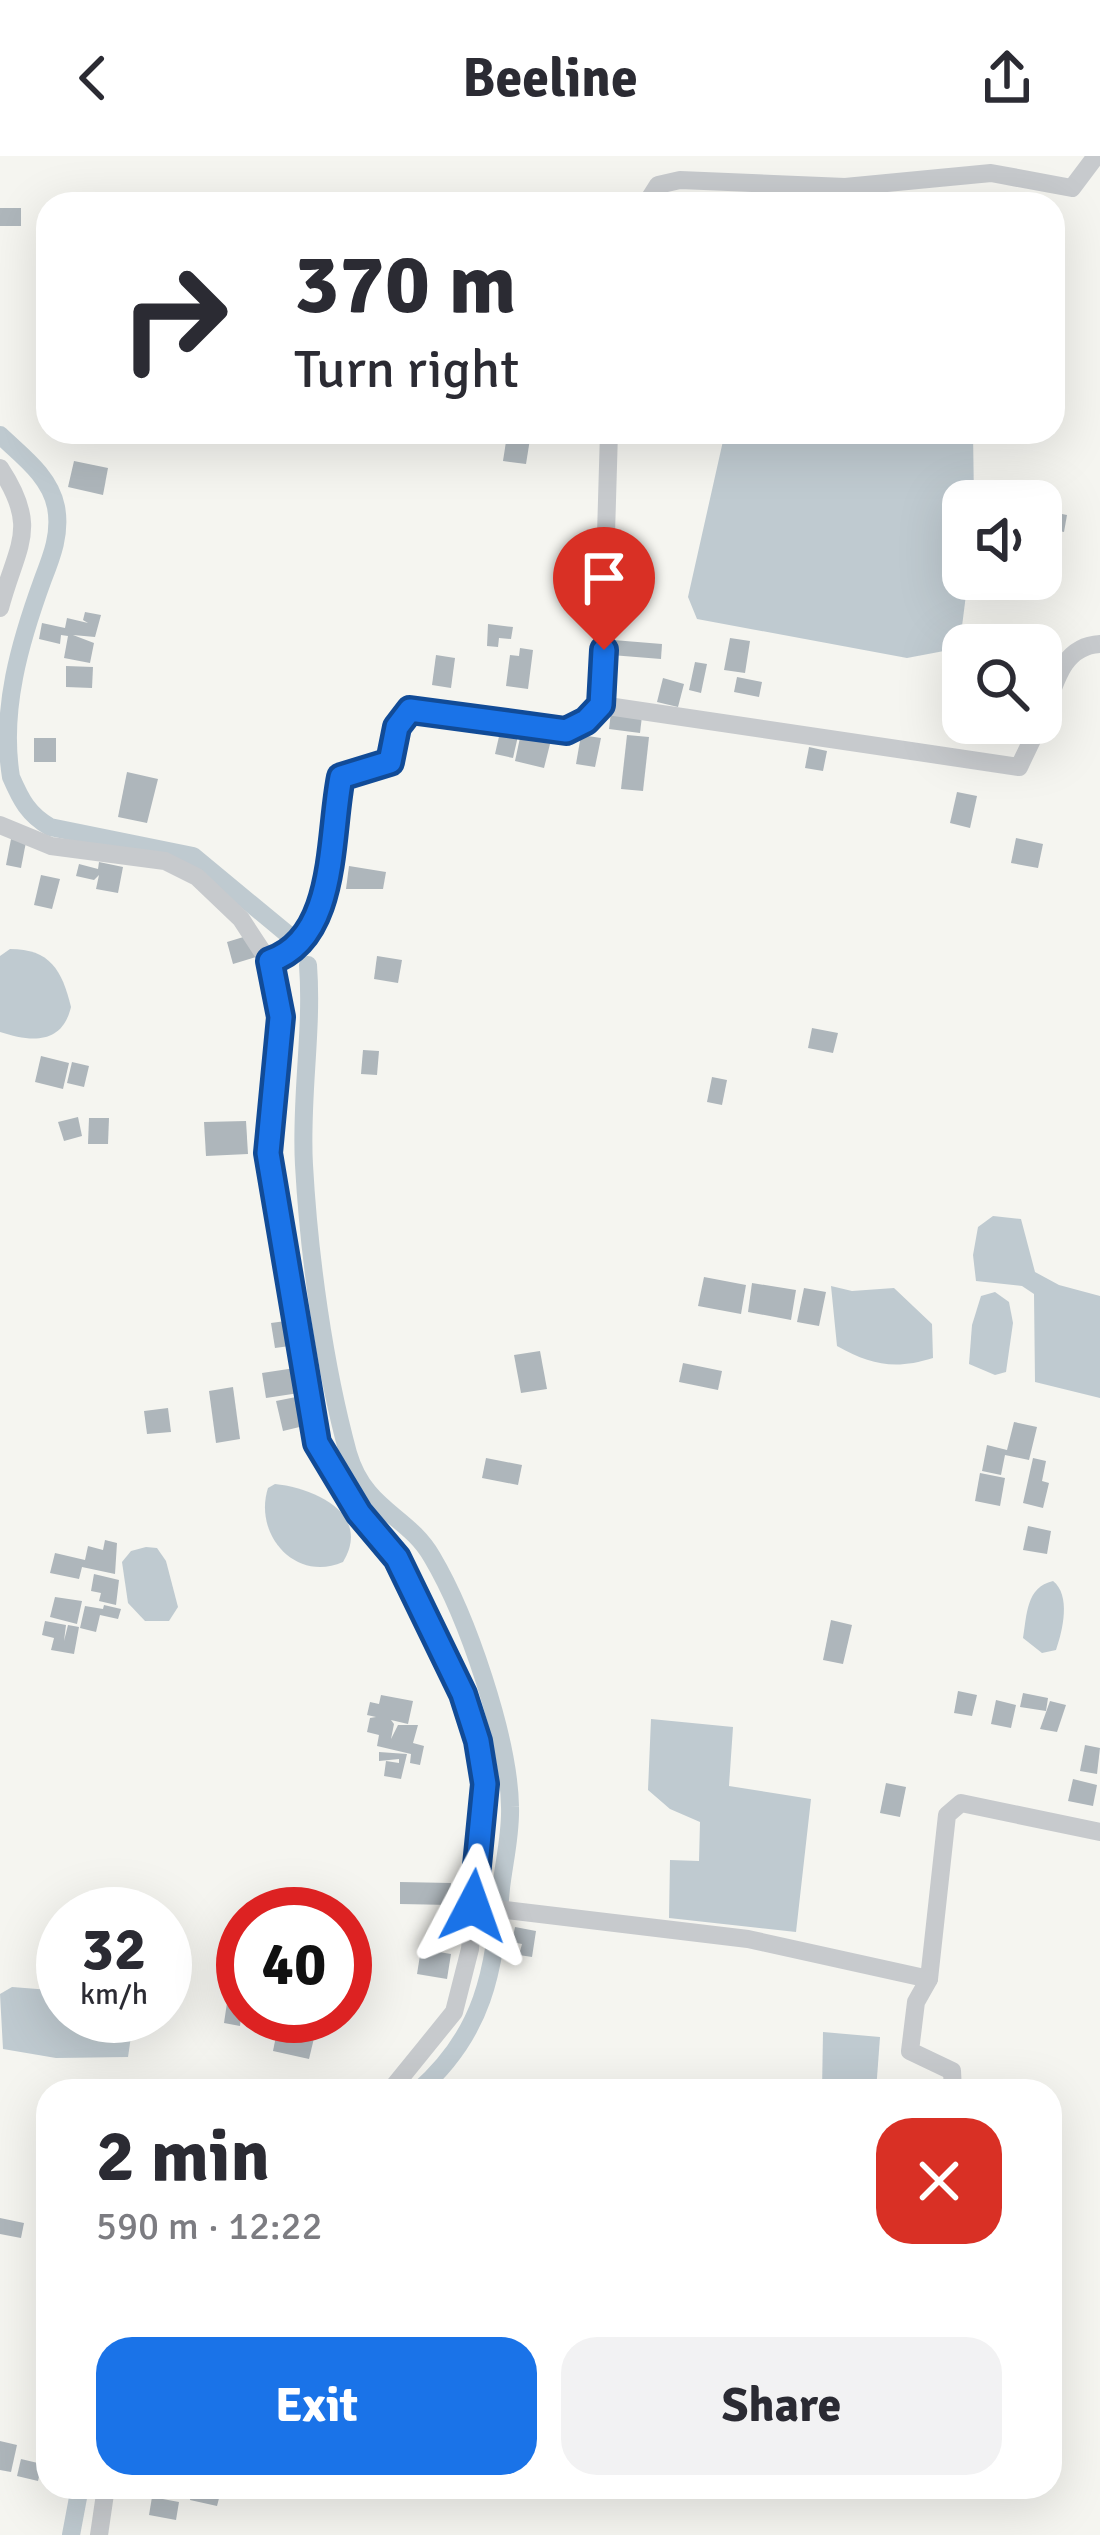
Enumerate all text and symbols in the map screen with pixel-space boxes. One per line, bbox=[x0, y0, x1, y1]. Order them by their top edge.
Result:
icon: back bbox=[60, 45, 126, 111]
text: Beeline bbox=[462, 45, 638, 112]
icon: share bbox=[974, 45, 1040, 111]
text: 370 m bbox=[294, 233, 516, 337]
icon: right bbox=[96, 240, 252, 396]
text: Turn right bbox=[294, 336, 519, 403]
map controls bbox=[942, 480, 1062, 744]
button: sound bbox=[942, 480, 1062, 600]
pin bbox=[553, 527, 655, 650]
icon: arrive bbox=[571, 545, 637, 611]
button: search bbox=[942, 624, 1062, 744]
position arrow bbox=[410, 1843, 536, 1969]
speed limit sign: 40 bbox=[216, 1887, 372, 2043]
text: 32 bbox=[82, 1913, 146, 1987]
text: km/h bbox=[80, 1976, 148, 2013]
text: 2 min bbox=[96, 2112, 270, 2201]
button: close bbox=[876, 2118, 1002, 2244]
text: 590 m · 12:22 bbox=[96, 2202, 323, 2250]
button: Exit bbox=[96, 2337, 537, 2475]
button: Share bbox=[561, 2337, 1002, 2475]

